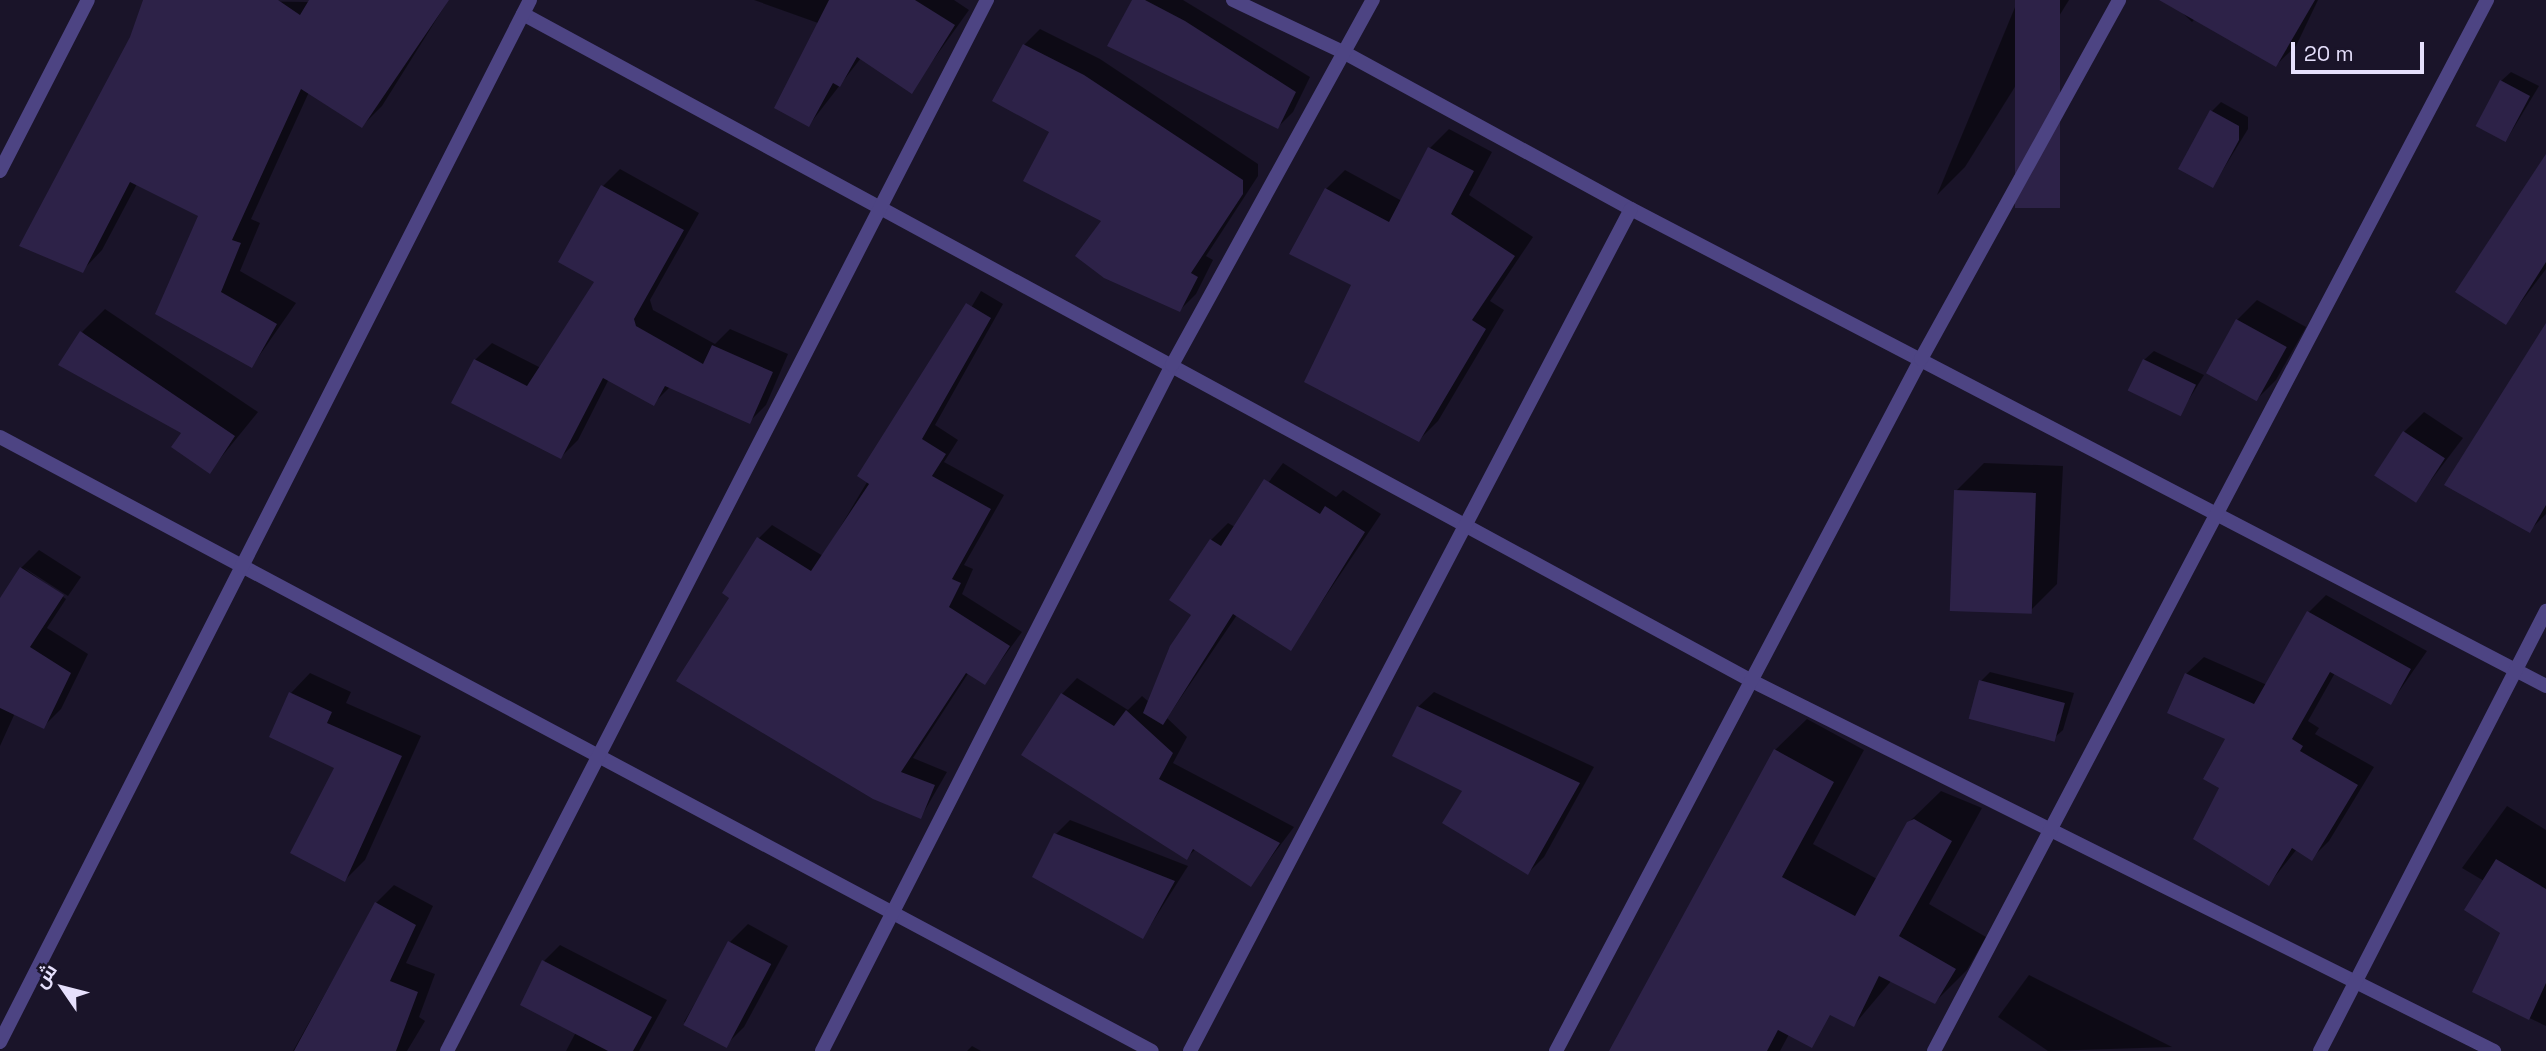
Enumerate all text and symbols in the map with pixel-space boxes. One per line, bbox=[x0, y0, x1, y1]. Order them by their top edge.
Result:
scale bar bbox=[2294, 28, 2427, 72]
text: 20 m bbox=[2304, 40, 2354, 67]
north arrow bbox=[28, 953, 98, 1023]
text: ش bbox=[28, 959, 63, 993]

